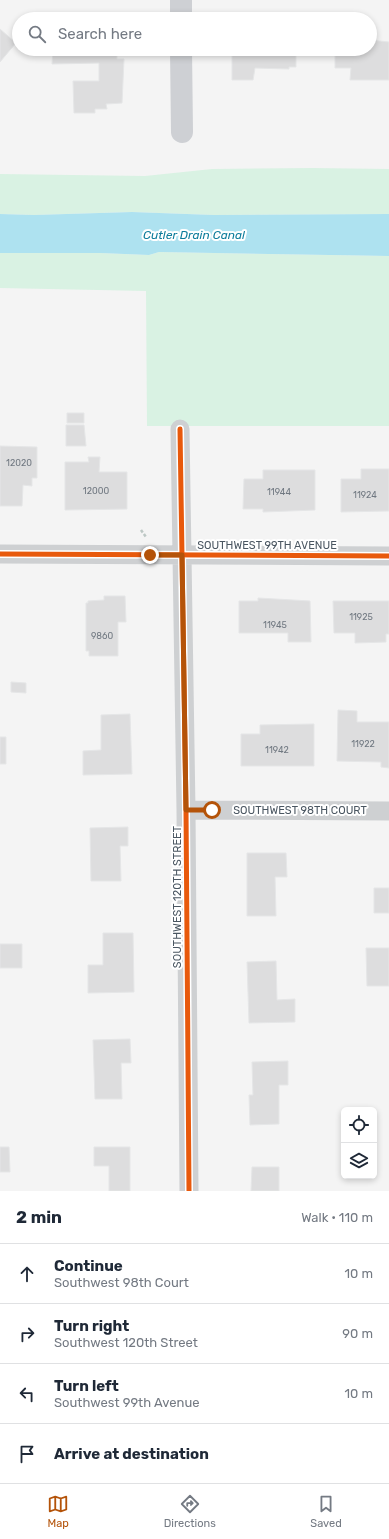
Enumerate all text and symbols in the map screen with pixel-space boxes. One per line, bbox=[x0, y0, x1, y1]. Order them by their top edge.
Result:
search box bbox=[12, 12, 377, 56]
icon: search bbox=[26, 23, 48, 45]
text: Search here bbox=[58, 25, 142, 43]
water label: Cutler Drain Canal bbox=[143, 228, 246, 242]
house number: 12020 bbox=[6, 458, 32, 468]
house number: 12000 bbox=[83, 486, 109, 496]
house number: 11944 bbox=[267, 487, 291, 497]
house number: 11924 bbox=[353, 490, 377, 500]
street label: SOUTHWEST 99TH AVENUE bbox=[197, 539, 337, 552]
route end bbox=[141, 546, 159, 564]
house number: 11925 bbox=[349, 612, 373, 622]
house number: 11945 bbox=[263, 620, 287, 630]
house number: 9860 bbox=[91, 631, 113, 641]
house number: 11922 bbox=[351, 739, 375, 749]
house number: 11942 bbox=[265, 745, 289, 755]
route start bbox=[203, 801, 221, 819]
street label: SOUTHWEST 98TH COURT bbox=[233, 804, 367, 817]
street label: SOUTHWEST 120TH STREET bbox=[171, 825, 184, 968]
map controls bbox=[341, 1107, 377, 1179]
button: locate bbox=[341, 1107, 377, 1143]
button: layers bbox=[341, 1143, 377, 1179]
text: 2 min bbox=[16, 1207, 62, 1227]
text: Walk · 110 m bbox=[301, 1210, 373, 1225]
text: Continue bbox=[54, 1257, 123, 1275]
icon: ahead bbox=[16, 1263, 38, 1285]
text: 10 m bbox=[344, 1266, 373, 1281]
text: Southwest 98th Court bbox=[54, 1275, 189, 1290]
text: Turn right bbox=[54, 1317, 129, 1335]
icon: right bbox=[16, 1323, 38, 1345]
text: 90 m bbox=[342, 1326, 373, 1341]
text: Southwest 120th Street bbox=[54, 1335, 198, 1350]
text: Turn left bbox=[54, 1377, 119, 1395]
icon: left bbox=[16, 1383, 38, 1405]
text: 10 m bbox=[344, 1386, 373, 1401]
text: Southwest 99th Avenue bbox=[54, 1395, 200, 1410]
icon: arrive bbox=[16, 1443, 38, 1465]
text: Arrive at destination bbox=[54, 1445, 209, 1463]
tab: Map bbox=[47, 1493, 69, 1530]
tab: Directions bbox=[164, 1493, 216, 1530]
tab: Saved bbox=[310, 1493, 342, 1530]

